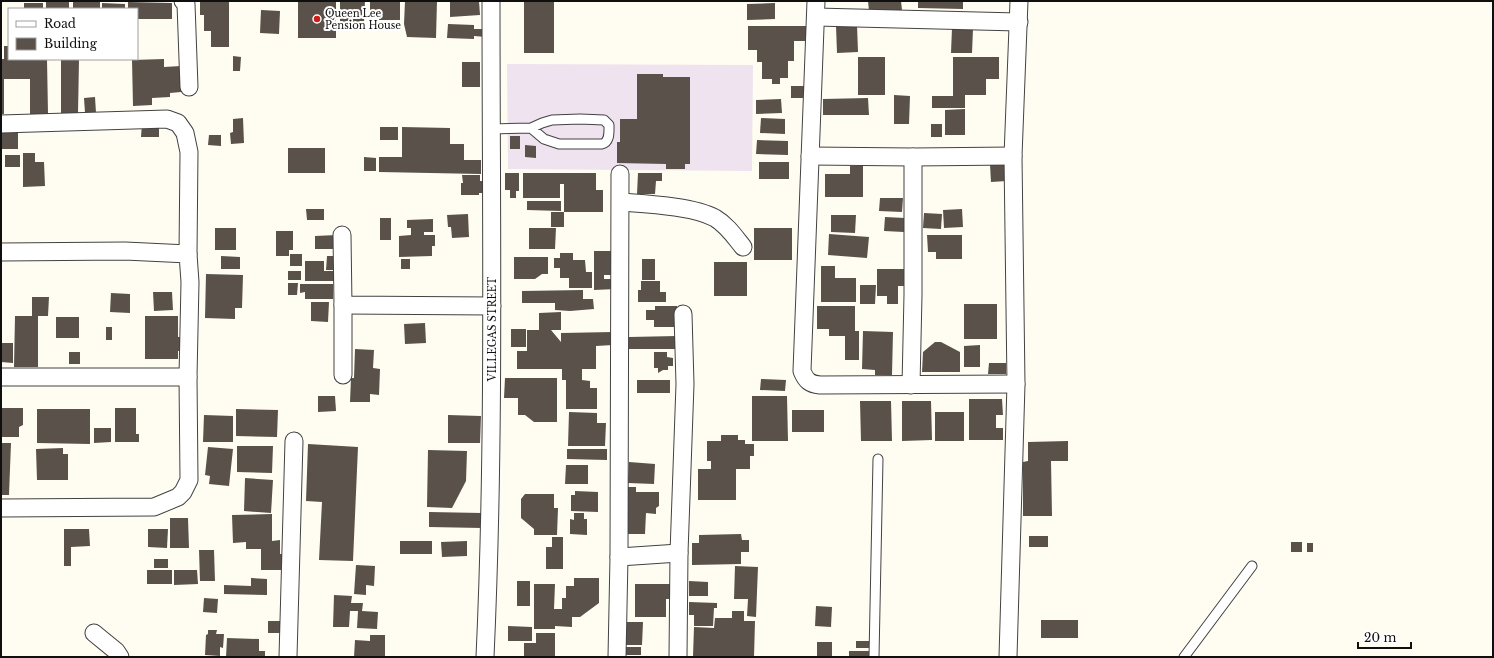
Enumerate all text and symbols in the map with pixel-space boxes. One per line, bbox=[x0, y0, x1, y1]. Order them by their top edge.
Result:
place label: Queen Lee Pension House bbox=[325, 7, 401, 32]
legend bbox=[8, 8, 138, 60]
marker: Queen Lee Pension House bbox=[312, 14, 322, 24]
text: Road bbox=[44, 16, 76, 31]
text: Building bbox=[44, 36, 98, 51]
street label: VILLEGAS STREET bbox=[486, 277, 499, 382]
scale bar bbox=[1358, 624, 1411, 650]
text: 20 m bbox=[1364, 630, 1396, 645]

